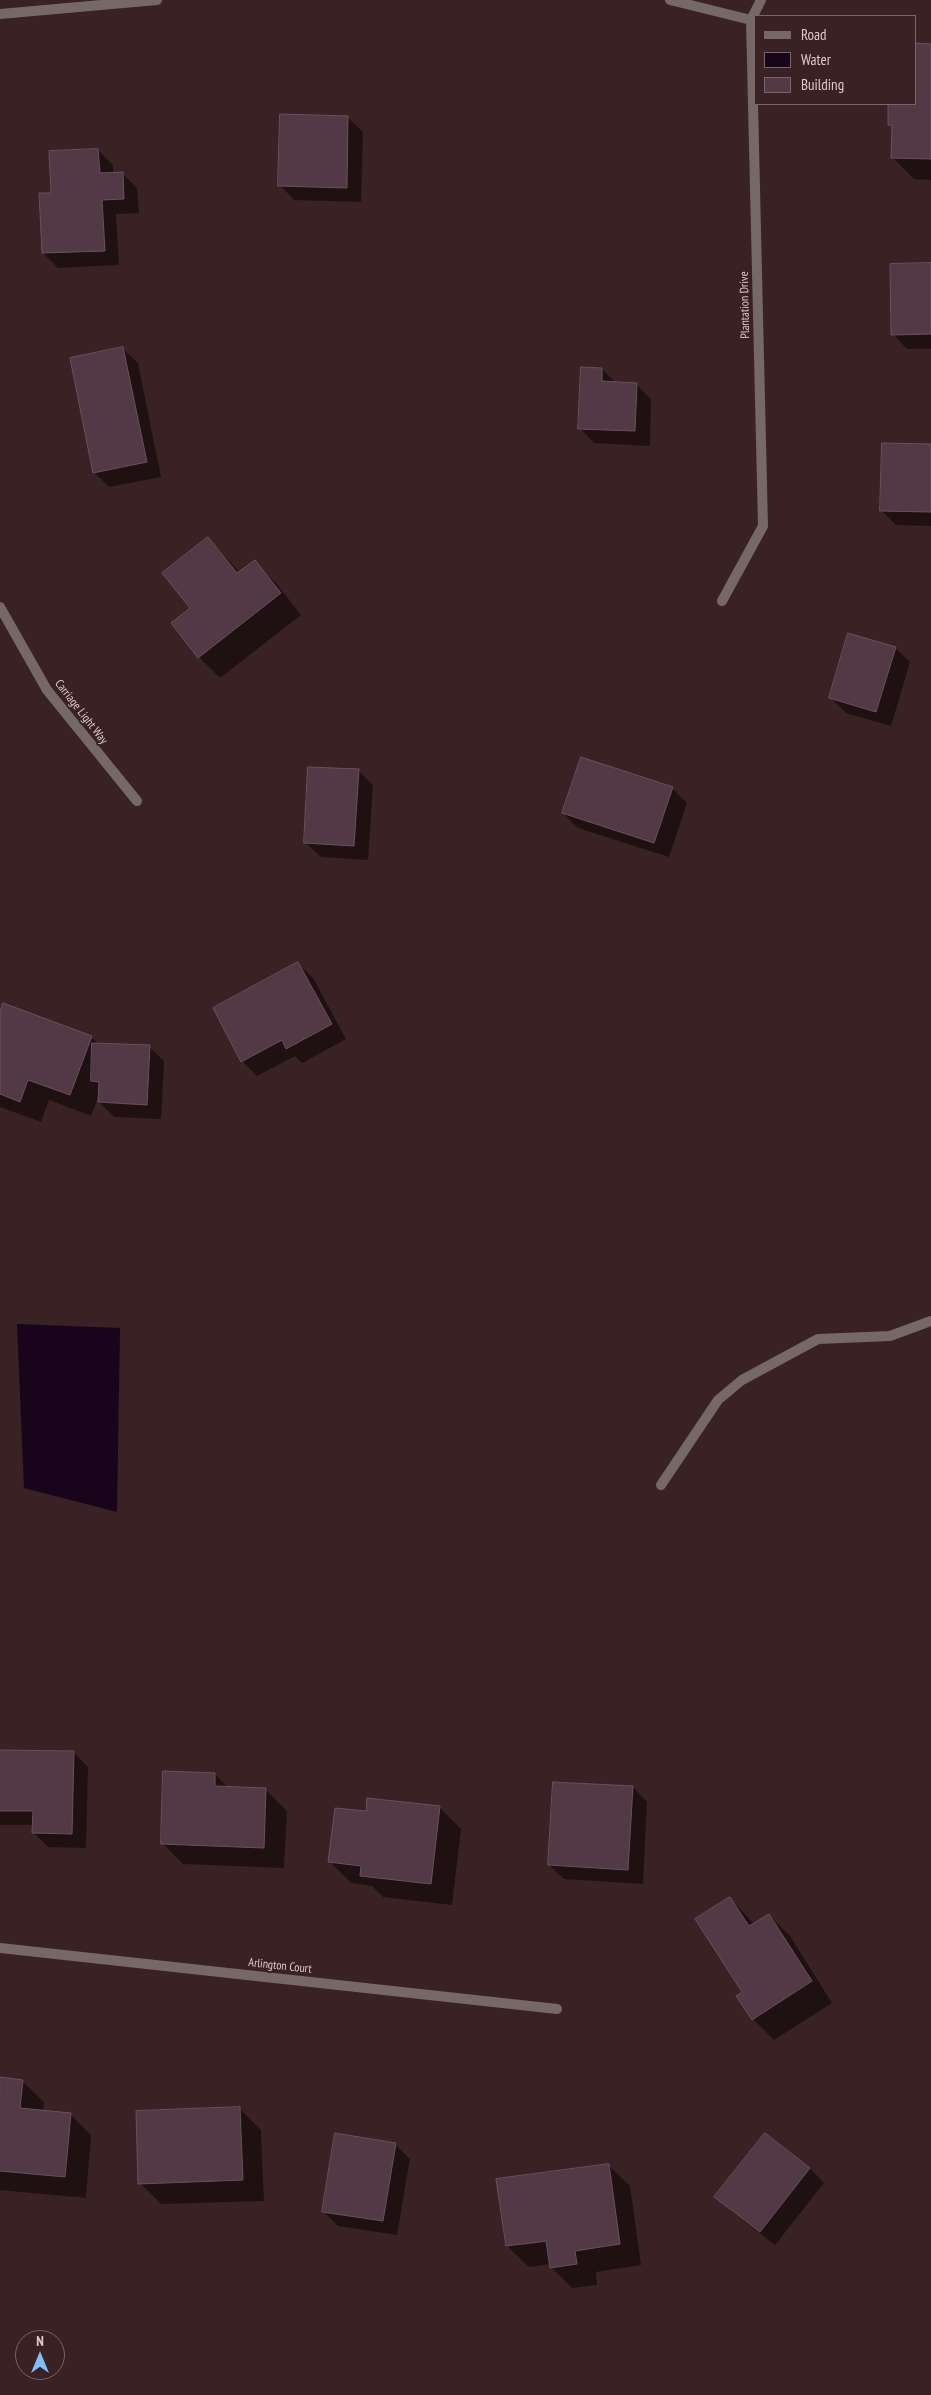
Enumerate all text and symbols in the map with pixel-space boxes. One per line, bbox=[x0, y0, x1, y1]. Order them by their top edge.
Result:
legend bbox=[754, 15, 916, 105]
text: Road bbox=[801, 25, 827, 44]
text: Water bbox=[801, 50, 831, 69]
text: Building bbox=[801, 75, 844, 94]
street label: Plantation Drive bbox=[737, 271, 753, 339]
street label: Carriage Light Way bbox=[51, 677, 111, 747]
street label: Arlington Court bbox=[248, 1956, 312, 1976]
north arrow bbox=[15, 2330, 65, 2380]
text: N bbox=[36, 2332, 44, 2350]

